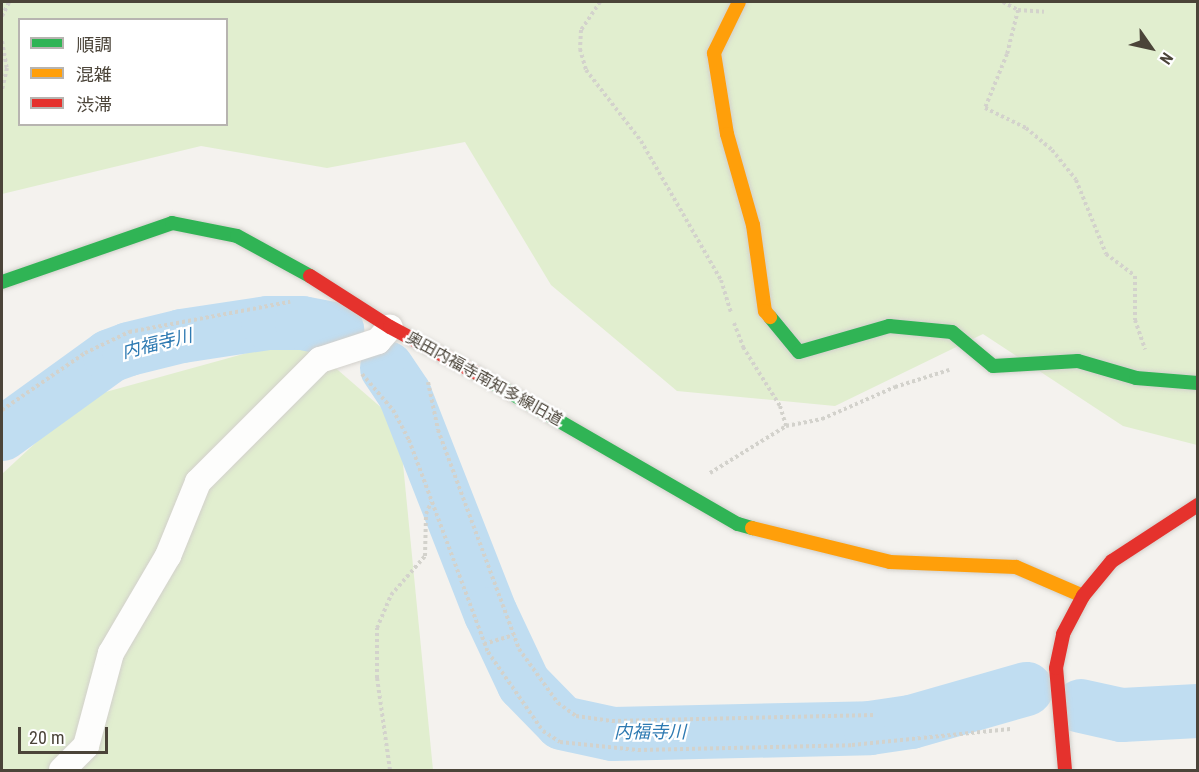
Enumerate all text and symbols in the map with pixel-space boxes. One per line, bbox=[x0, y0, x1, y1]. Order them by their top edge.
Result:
legend bbox=[18, 18, 228, 126]
north arrow bbox=[1121, 18, 1181, 78]
text: 順調 bbox=[76, 34, 112, 55]
text: N bbox=[1156, 49, 1177, 68]
text: 混雑 bbox=[76, 64, 112, 85]
text: 渋滞 bbox=[76, 94, 112, 115]
water label: 内福寺川 bbox=[119, 325, 195, 363]
street label: 奥田内福寺南知多線旧道 bbox=[402, 328, 566, 430]
scale bar bbox=[21, 715, 111, 753]
water label: 内福寺川 bbox=[614, 721, 686, 743]
text: 20 m bbox=[29, 727, 64, 748]

